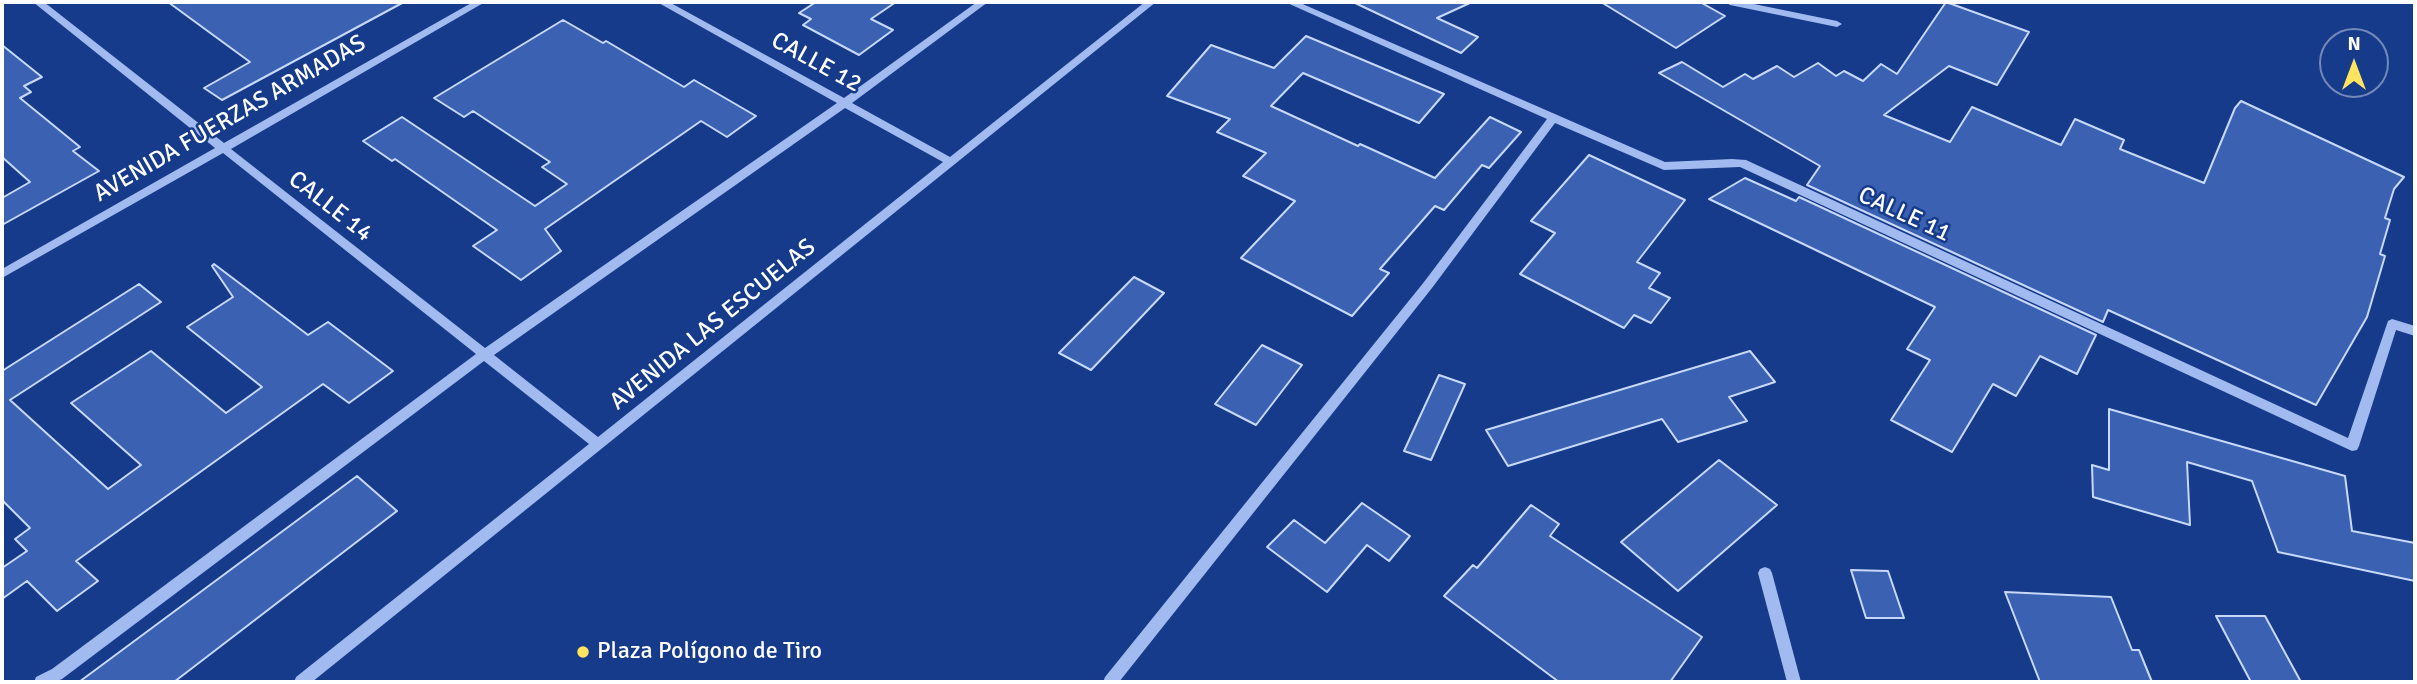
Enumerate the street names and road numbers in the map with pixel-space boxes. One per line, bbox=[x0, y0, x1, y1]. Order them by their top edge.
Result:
street label: CALLE 12 bbox=[766, 27, 866, 99]
street label: AVENIDA FUERZAS ARMADAS bbox=[89, 29, 371, 209]
street label: CALLE 14 bbox=[282, 165, 378, 249]
street label: CALLE 11 bbox=[1853, 181, 1955, 249]
street label: AVENIDA LAS ESCUELAS bbox=[604, 233, 822, 417]

